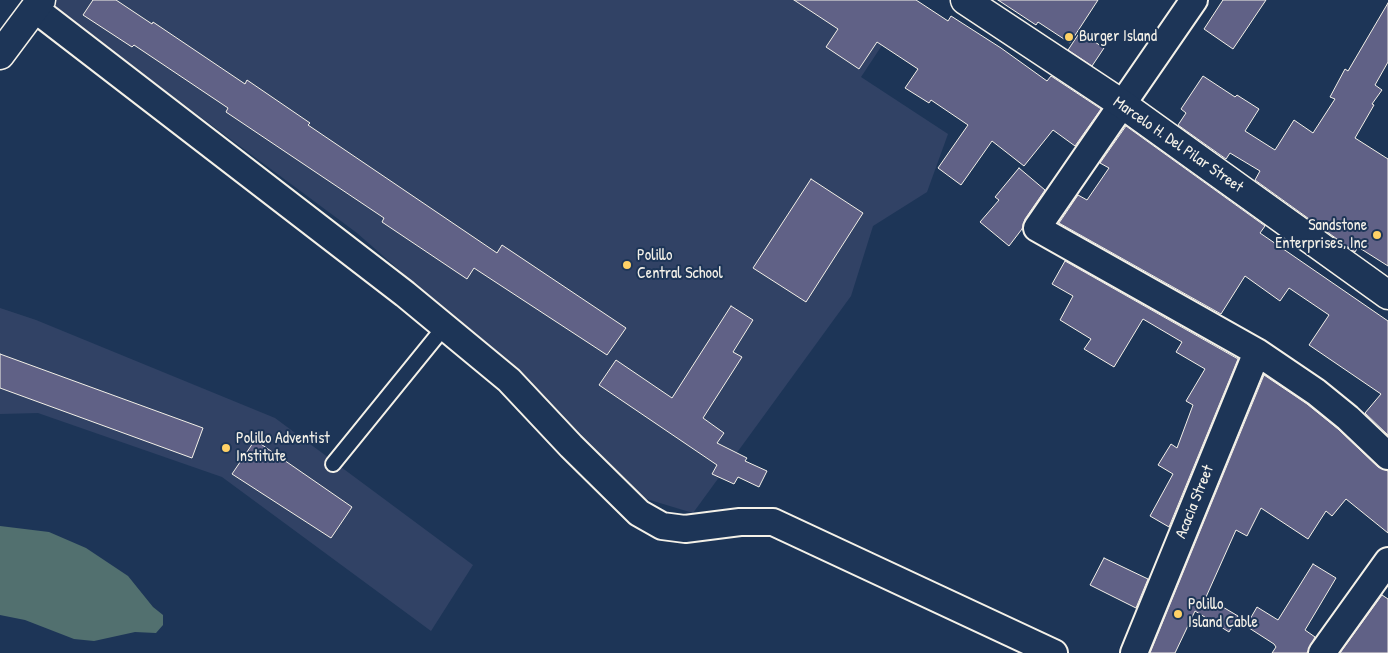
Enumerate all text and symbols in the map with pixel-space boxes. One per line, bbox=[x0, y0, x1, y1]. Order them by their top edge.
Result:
place label: Burger Island bbox=[1079, 27, 1157, 47]
marker: Burger Island bbox=[1063, 31, 1075, 43]
street label: Marcelo H. Del Pilar Street bbox=[1109, 93, 1247, 197]
place label: Sandstone Enterprises, Inc bbox=[1275, 216, 1367, 254]
marker: Sandstone Enterprises, Inc bbox=[1371, 229, 1383, 241]
place label: Polillo Central School bbox=[637, 246, 723, 284]
marker: Polillo Central School bbox=[621, 259, 633, 271]
place label: Polillo Adventist Institute bbox=[236, 429, 330, 467]
marker: Polillo Adventist Institute bbox=[220, 442, 232, 454]
street label: Acacia Street bbox=[1172, 463, 1218, 541]
place label: Polillo Island Cable bbox=[1188, 595, 1258, 633]
marker: Polillo Island Cable bbox=[1172, 608, 1184, 620]

